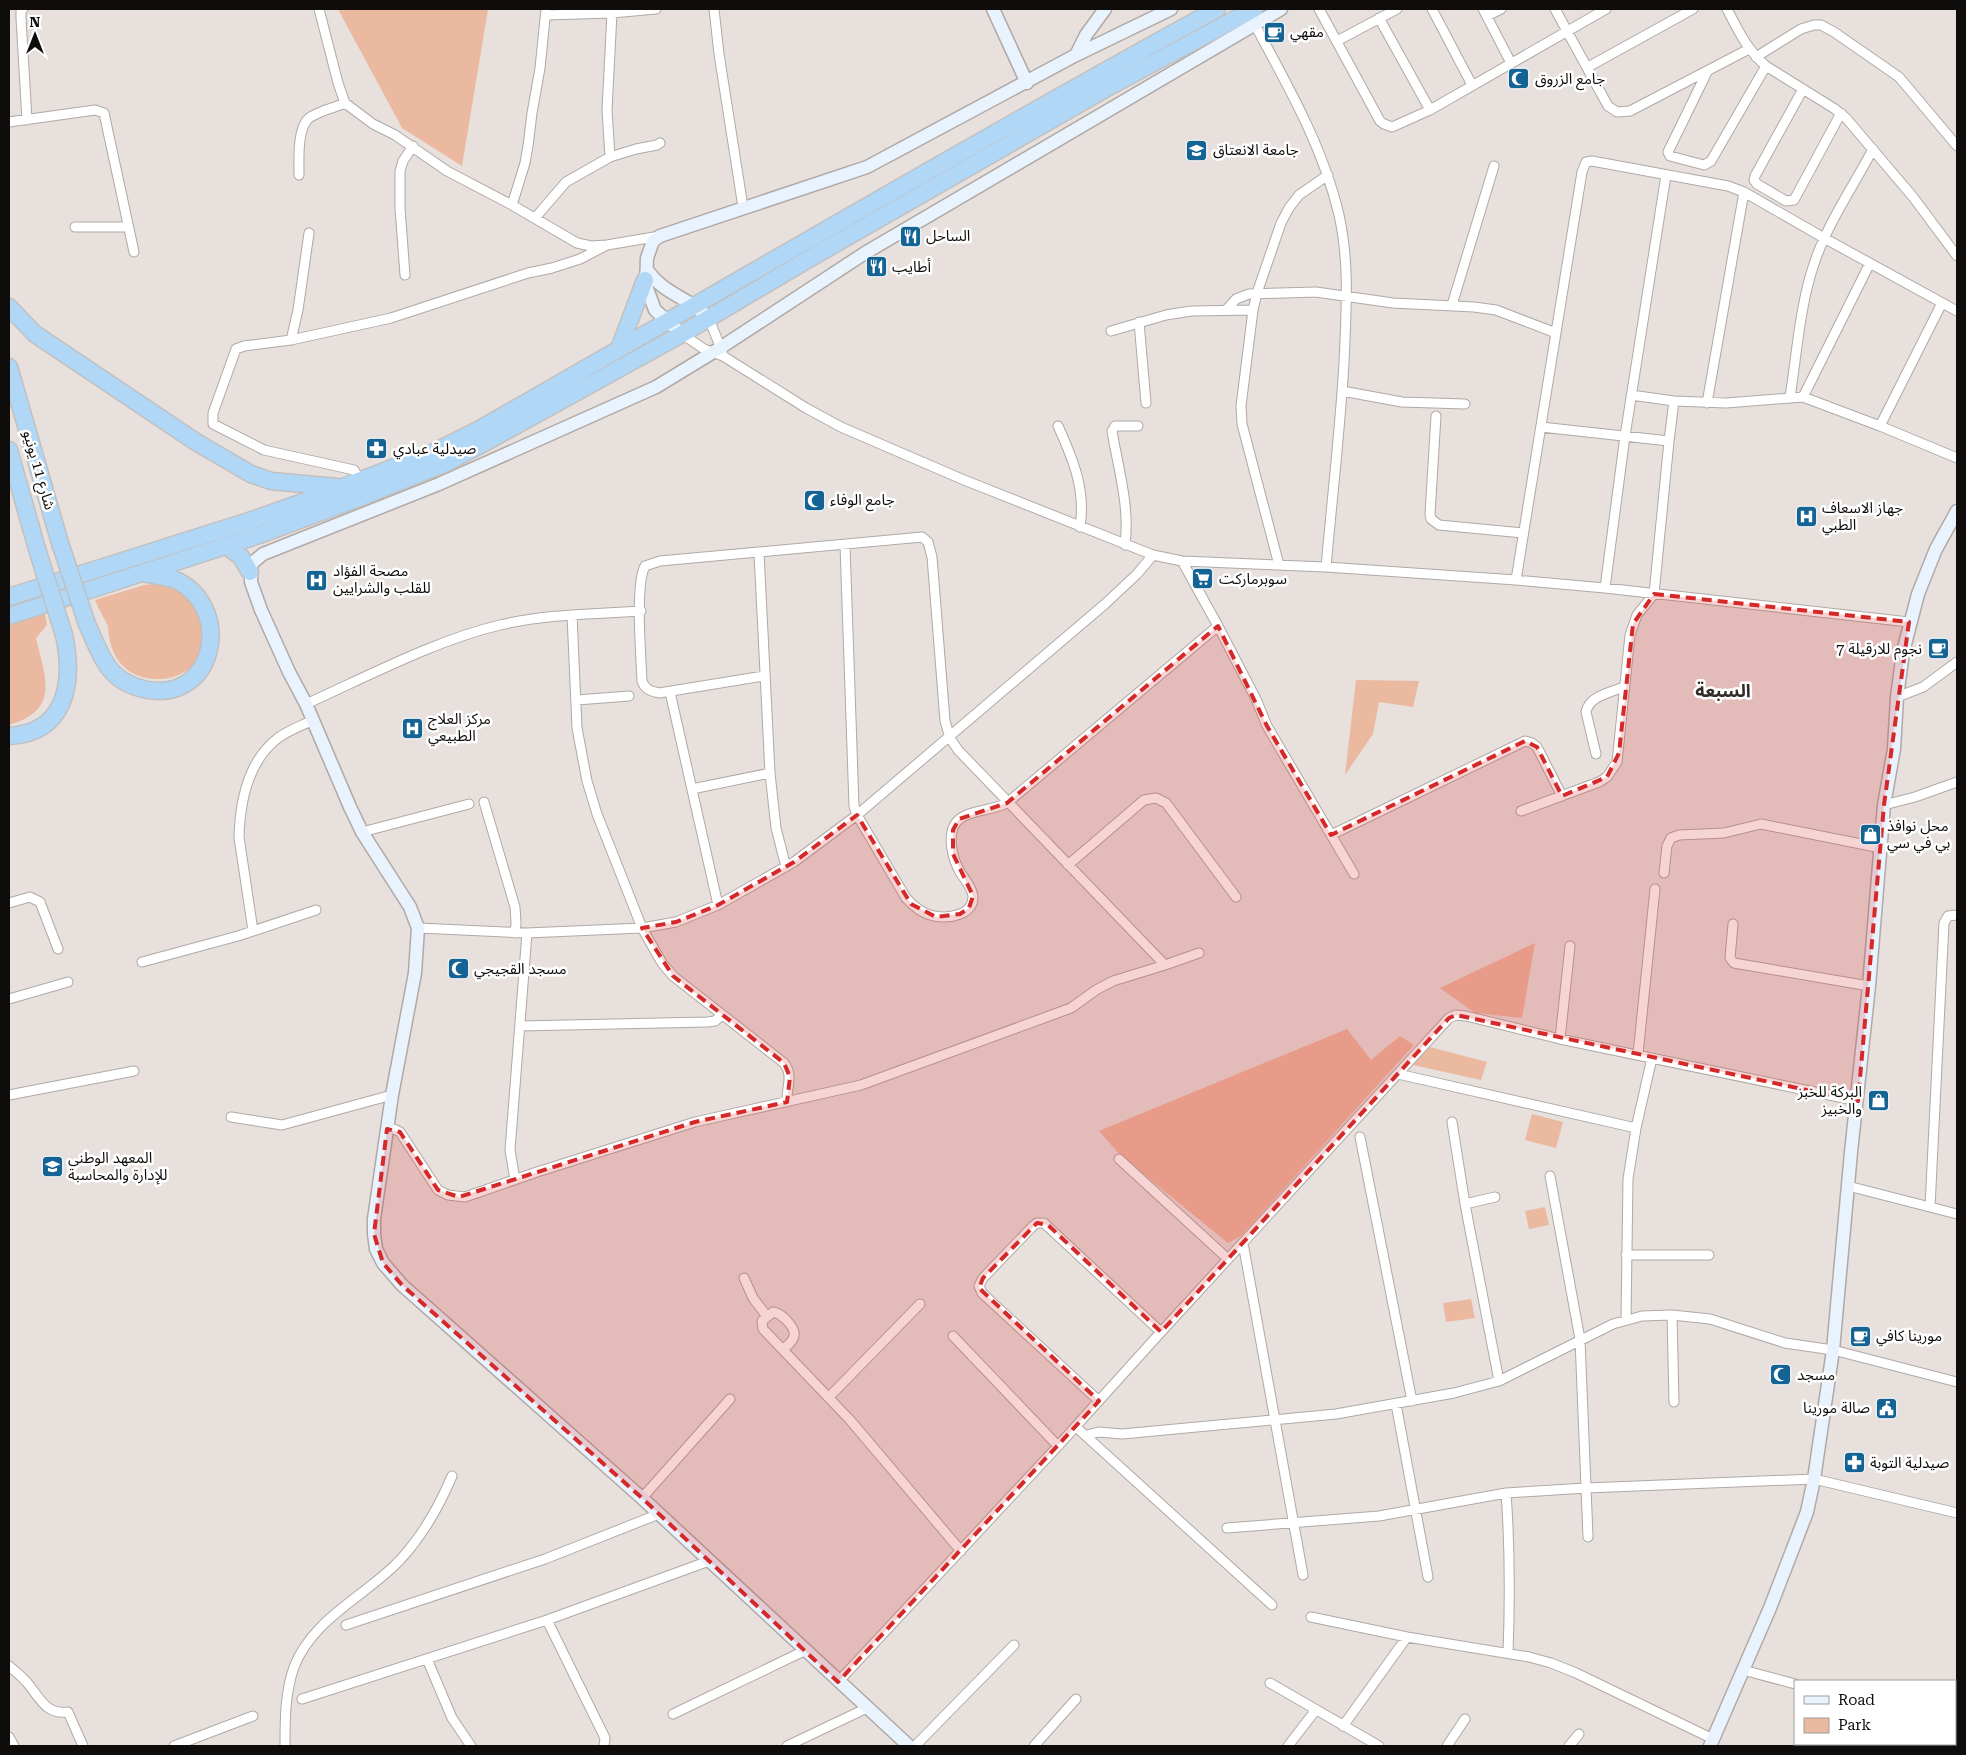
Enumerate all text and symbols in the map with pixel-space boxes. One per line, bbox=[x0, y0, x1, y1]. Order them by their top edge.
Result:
north arrow bbox=[10, 10, 60, 60]
text: N bbox=[30, 14, 41, 30]
cafe icon: مقهي bbox=[1262, 20, 1286, 44]
place label: مقهي bbox=[1290, 23, 1324, 43]
mosque icon: جامع الزروق bbox=[1507, 67, 1531, 91]
place label: جامع الزروق bbox=[1535, 70, 1605, 91]
school or university icon: جامعة الانعتاق bbox=[1185, 138, 1209, 162]
place label: جامعة الانعتاق bbox=[1213, 141, 1299, 159]
restaurant icon: الساحل bbox=[898, 224, 922, 248]
place label: الساحل bbox=[926, 227, 970, 245]
restaurant icon: أطايب bbox=[864, 255, 888, 279]
place label: أطايب bbox=[892, 258, 931, 276]
street label: شارع 11 يونيو bbox=[16, 428, 59, 513]
pharmacy icon: صيدلية عبادي bbox=[365, 437, 389, 461]
place label: صيدلية عبادي bbox=[393, 440, 476, 460]
mosque icon: جامع الوفاء bbox=[802, 488, 826, 512]
place label: جامع الوفاء bbox=[830, 491, 895, 512]
place label: جهاز الاسعاف الطبي bbox=[1822, 499, 1903, 536]
hospital icon: جهاز الاسعاف الطبي bbox=[1794, 505, 1818, 529]
place label: مصحة الفؤاد للقلب والشرايين bbox=[333, 562, 431, 597]
supermarket icon: سوبرماركت bbox=[1191, 567, 1215, 591]
hospital icon: مصحة الفؤاد للقلب والشرايين bbox=[305, 568, 329, 592]
place label: سوبرماركت bbox=[1219, 570, 1287, 588]
cafe icon: 7 نجوم للارقيلة bbox=[1926, 637, 1950, 661]
place label: 7 نجوم للارقيلة bbox=[1836, 640, 1922, 660]
district label: السبعة bbox=[1695, 680, 1751, 701]
place label: مركز العلاج الطبيعي bbox=[428, 710, 491, 747]
hospital icon: مركز العلاج الطبيعي bbox=[400, 716, 424, 740]
place label: محل نوافذ بي في سي bbox=[1887, 817, 1950, 854]
shop icon: محل نوافذ بي في سي bbox=[1859, 823, 1883, 847]
mosque icon: مسجد القجيجي bbox=[446, 957, 470, 981]
place label: مسجد القجيجي bbox=[474, 960, 567, 980]
place label: البركة للخبز والخبيز bbox=[1797, 1083, 1862, 1118]
shop icon: البركة للخبز والخبيز bbox=[1866, 1089, 1890, 1113]
place label: المعهد الوطني للإدارة والمحاسبة bbox=[68, 1149, 167, 1185]
school or university icon: المعهد الوطني للإدارة والمحاسبة bbox=[40, 1155, 64, 1179]
cafe icon: مورينا كافي bbox=[1848, 1324, 1872, 1348]
place label: مورينا كافي bbox=[1876, 1327, 1942, 1347]
mosque icon: مسجد bbox=[1769, 1363, 1793, 1387]
place label: مسجد bbox=[1797, 1366, 1835, 1384]
public building icon: صالة مورينا bbox=[1874, 1396, 1898, 1420]
place label: صالة مورينا bbox=[1803, 1399, 1870, 1417]
pharmacy icon: صيدلية التوبة bbox=[1842, 1451, 1866, 1475]
place label: صيدلية التوبة bbox=[1870, 1454, 1949, 1472]
legend bbox=[1794, 1680, 1956, 1745]
text: Road bbox=[1838, 1691, 1875, 1709]
text: Park bbox=[1838, 1716, 1872, 1734]

